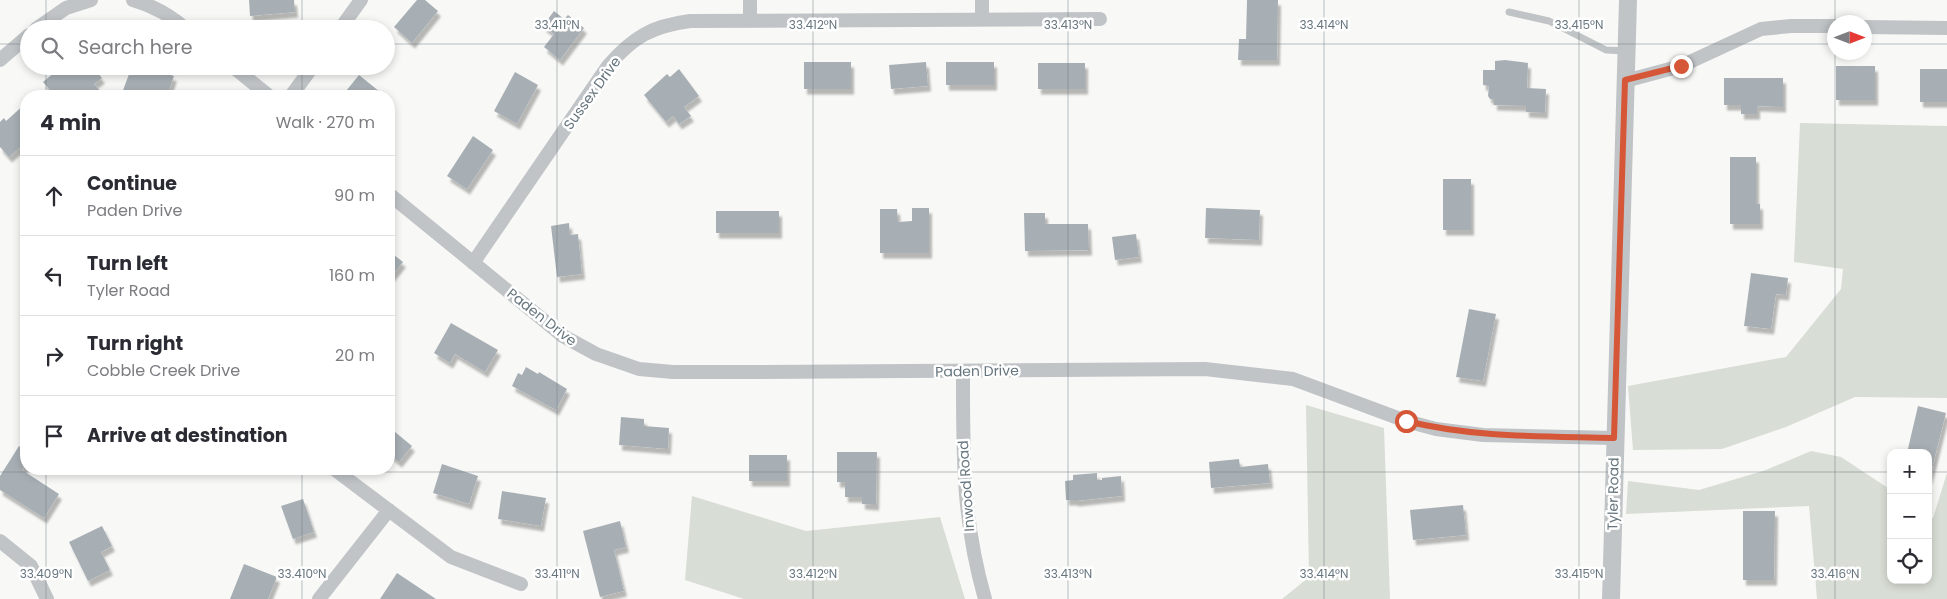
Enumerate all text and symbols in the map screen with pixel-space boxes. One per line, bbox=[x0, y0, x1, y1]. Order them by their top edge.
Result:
north arrow bbox=[1827, 15, 1872, 60]
text: 33.411°N bbox=[534, 16, 580, 33]
text: 33.412°N bbox=[789, 16, 837, 33]
text: 33.413°N bbox=[1044, 16, 1092, 33]
text: 33.414°N bbox=[1300, 16, 1348, 33]
text: 33.415°N bbox=[1555, 16, 1603, 33]
search box bbox=[20, 20, 395, 75]
icon: search bbox=[38, 34, 66, 62]
text: Search here bbox=[78, 34, 192, 61]
street label: Sussex Drive bbox=[559, 52, 626, 134]
route end bbox=[1670, 55, 1693, 78]
text: 4 min bbox=[40, 108, 101, 137]
text: Walk · 270 m bbox=[276, 111, 375, 134]
text: Continue bbox=[87, 170, 177, 197]
icon: ahead bbox=[40, 182, 68, 210]
text: 90 m bbox=[334, 184, 375, 207]
text: Paden Drive bbox=[87, 199, 182, 222]
text: Turn left bbox=[87, 250, 168, 277]
icon: left bbox=[40, 262, 68, 290]
text: 160 m bbox=[329, 264, 375, 287]
text: Tyler Road bbox=[87, 279, 170, 302]
street label: Paden Drive bbox=[503, 283, 581, 351]
text: Turn right bbox=[87, 330, 183, 357]
icon: right bbox=[40, 342, 68, 370]
text: 20 m bbox=[335, 344, 375, 367]
text: Cobble Creek Drive bbox=[87, 359, 240, 382]
street label: Paden Drive bbox=[935, 360, 1019, 382]
route start bbox=[1395, 410, 1418, 433]
icon: arrive bbox=[40, 422, 68, 450]
text: Arrive at destination bbox=[87, 422, 288, 449]
street label: Inwood Road bbox=[953, 440, 979, 532]
map controls bbox=[1887, 449, 1932, 584]
button: + bbox=[1887, 449, 1932, 494]
street label: Tyler Road bbox=[1602, 457, 1624, 531]
button: − bbox=[1887, 494, 1932, 539]
button: locate bbox=[1887, 539, 1932, 584]
text: 33.409°N bbox=[20, 565, 72, 582]
text: 33.410°N bbox=[278, 565, 326, 582]
text: 33.411°N bbox=[534, 565, 580, 582]
text: 33.412°N bbox=[789, 565, 837, 582]
text: 33.413°N bbox=[1044, 565, 1092, 582]
text: 33.414°N bbox=[1300, 565, 1348, 582]
text: 33.415°N bbox=[1555, 565, 1603, 582]
text: 33.416°N bbox=[1810, 565, 1860, 582]

